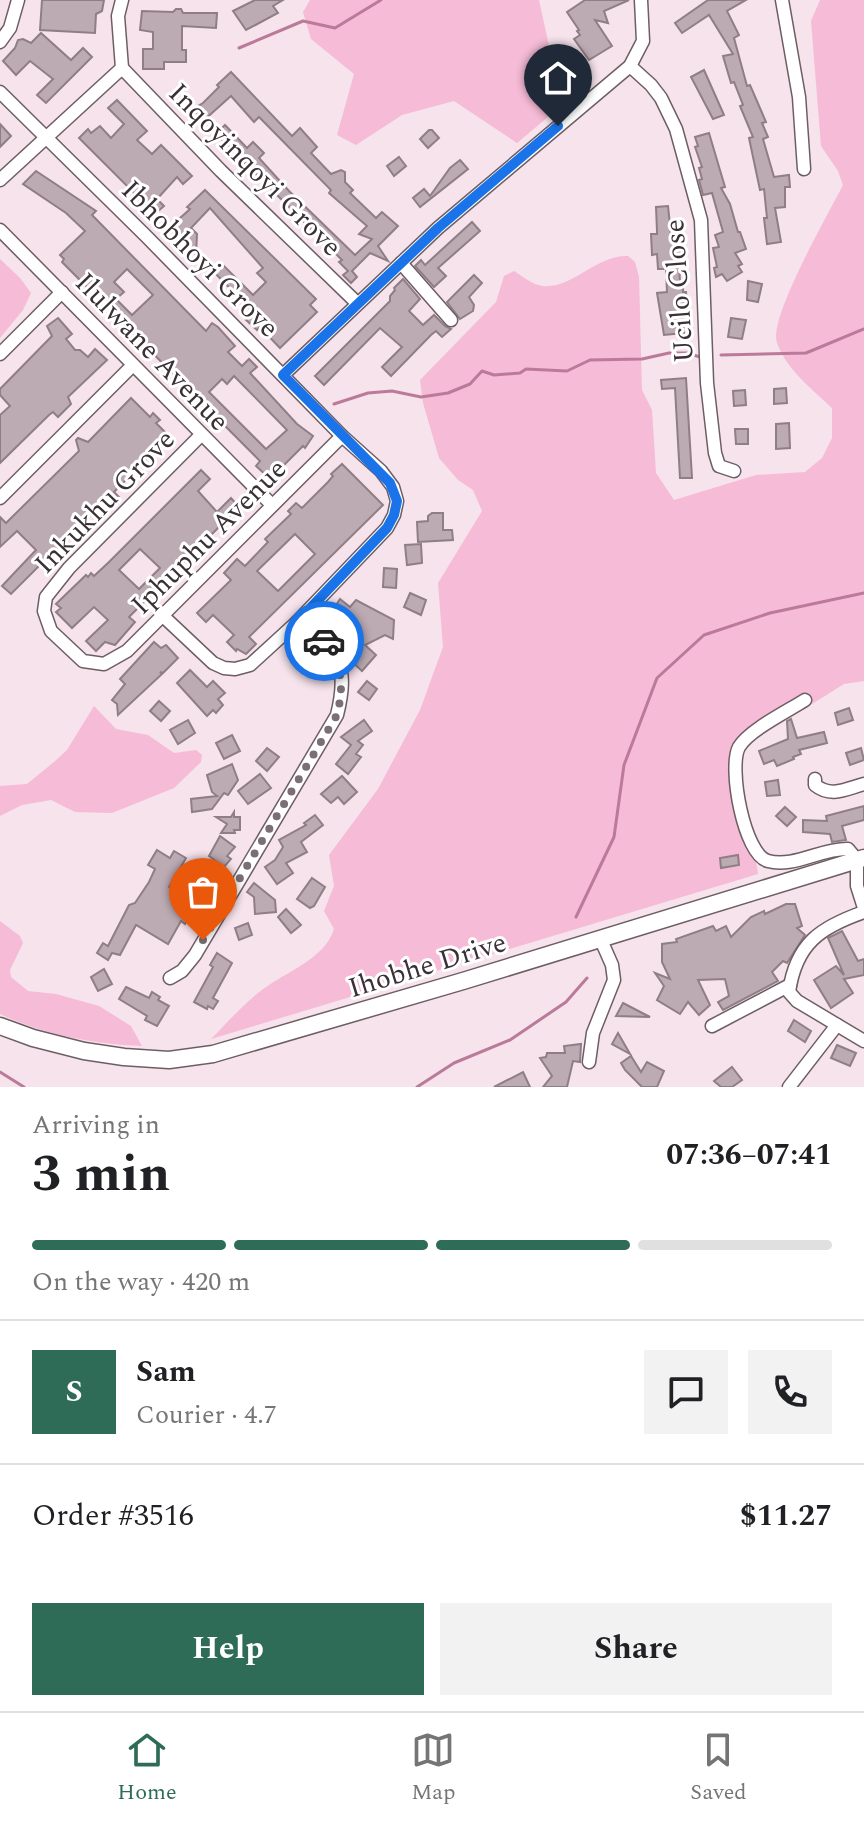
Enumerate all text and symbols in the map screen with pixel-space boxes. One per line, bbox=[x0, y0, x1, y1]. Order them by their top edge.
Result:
pin bbox=[524, 44, 592, 126]
icon: home bbox=[536, 56, 580, 100]
street label: Inqoyinqoyi Grove bbox=[158, 73, 352, 267]
street label: Ibhobhoyi Grove bbox=[111, 170, 289, 348]
street label: Ucilo Close bbox=[653, 218, 706, 364]
street label: Ilulwane Avenue bbox=[65, 263, 239, 441]
street label: Inkukhu Grove bbox=[25, 420, 186, 584]
street label: Iphuphu Avenue bbox=[121, 449, 297, 625]
courier bbox=[284, 601, 364, 681]
icon: car bbox=[302, 619, 346, 663]
pin bbox=[169, 858, 237, 940]
icon: bag bbox=[181, 870, 225, 914]
street label: Ihobhe Drive bbox=[343, 921, 512, 1010]
text: Arriving in bbox=[32, 1105, 160, 1145]
text: 07:36–07:41 bbox=[666, 1132, 832, 1178]
text: 3 min bbox=[32, 1135, 170, 1214]
text: On the way · 420 m bbox=[32, 1262, 250, 1302]
text: Sam bbox=[136, 1349, 196, 1395]
button: chat bbox=[644, 1350, 728, 1434]
button: phone bbox=[748, 1350, 832, 1434]
text: S bbox=[65, 1369, 83, 1415]
text: Courier · 4.7 bbox=[136, 1395, 277, 1435]
text: Order #3516 bbox=[32, 1493, 194, 1539]
text: $11.27 bbox=[740, 1493, 832, 1539]
button: Help bbox=[32, 1603, 424, 1695]
button: Share bbox=[440, 1603, 832, 1695]
tab: Home bbox=[117, 1728, 177, 1809]
tab: Map bbox=[411, 1728, 456, 1809]
tab: Saved bbox=[690, 1728, 747, 1809]

